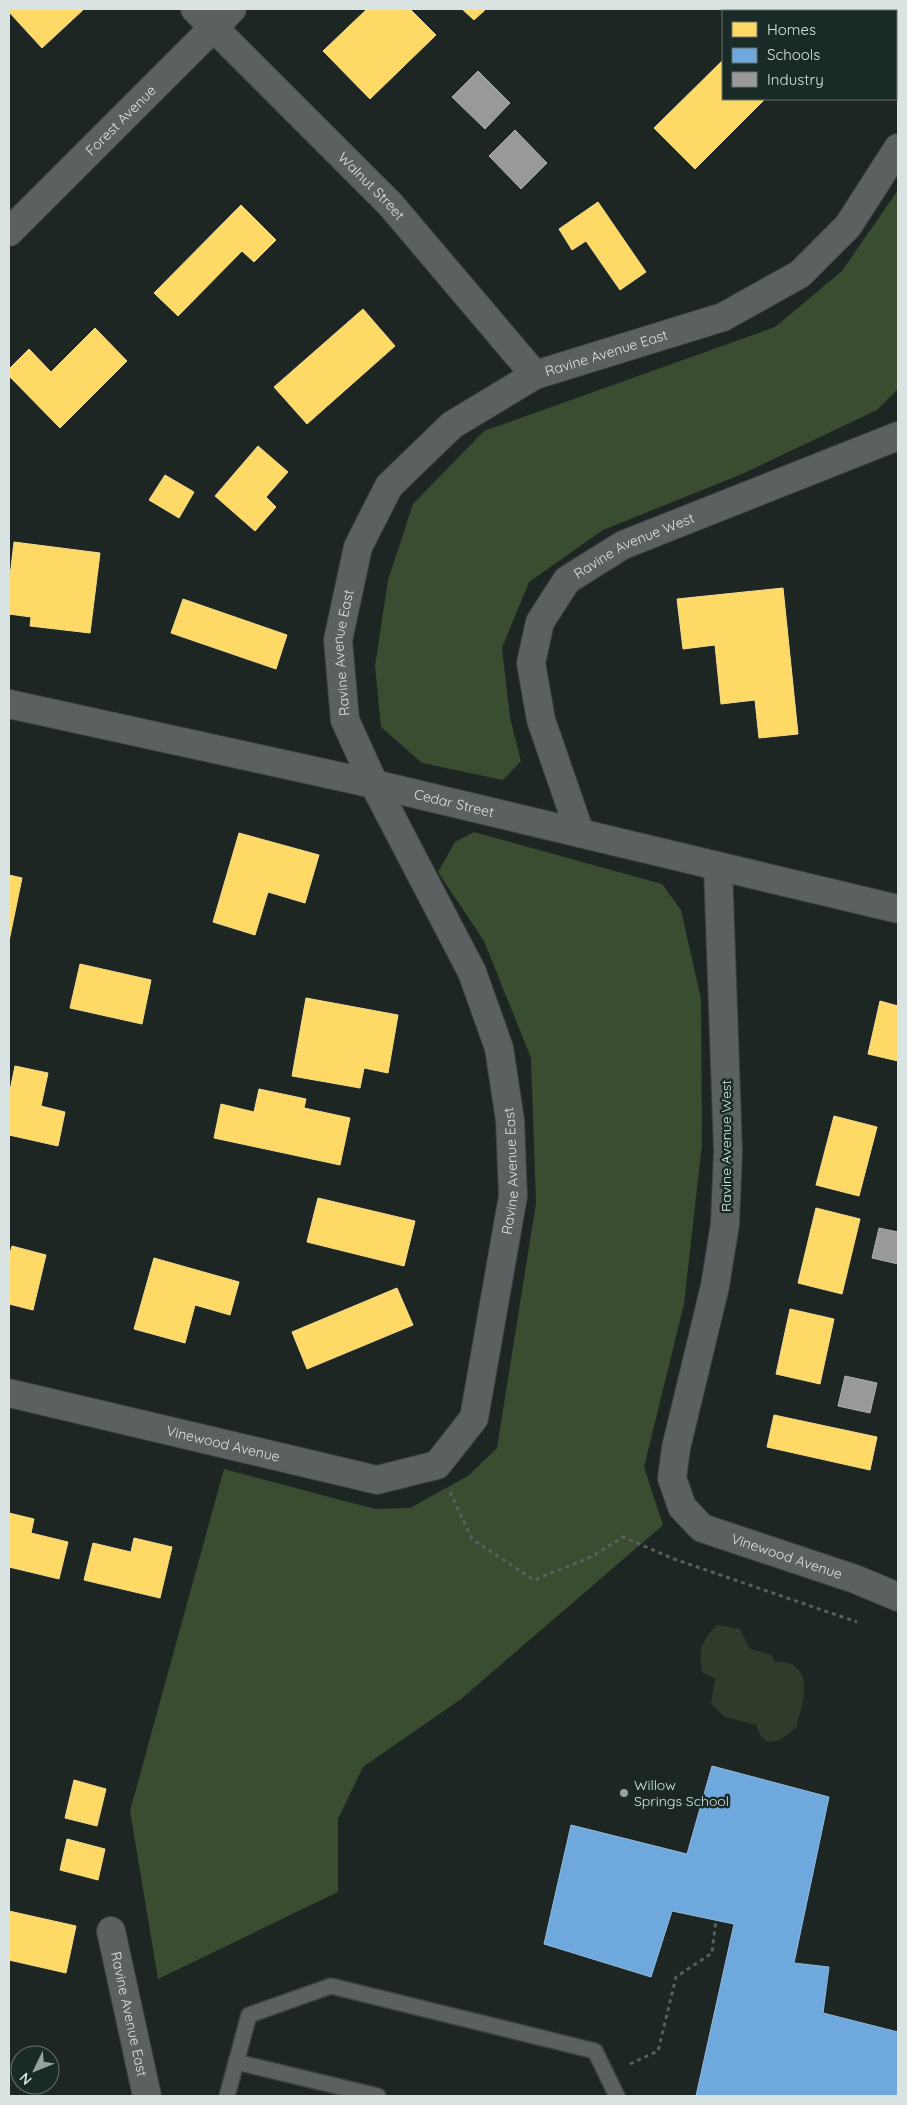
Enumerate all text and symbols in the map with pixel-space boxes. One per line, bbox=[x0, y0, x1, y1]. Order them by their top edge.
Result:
legend bbox=[722, 10, 897, 100]
text: Homes bbox=[767, 20, 816, 39]
text: Schools bbox=[767, 45, 820, 64]
text: Industry bbox=[767, 70, 824, 89]
street label: Forest Avenue bbox=[82, 81, 160, 159]
street label: Walnut Street bbox=[334, 148, 409, 224]
street label: Ravine Avenue East bbox=[543, 326, 670, 380]
street label: Ravine Avenue West bbox=[570, 509, 697, 583]
street label: Ravine Avenue East bbox=[329, 588, 358, 717]
street label: Cedar Street bbox=[412, 785, 496, 821]
street label: Ravine Avenue West bbox=[717, 1080, 735, 1212]
street label: Ravine Avenue East bbox=[497, 1106, 522, 1236]
street label: Vinewood Avenue bbox=[165, 1422, 282, 1466]
street label: Vinewood Avenue bbox=[729, 1529, 845, 1583]
place label: Willow Springs School bbox=[634, 1776, 729, 1810]
marker: Willow Springs School bbox=[618, 1787, 630, 1799]
street label: Ravine Avenue East bbox=[107, 1950, 152, 2079]
north arrow bbox=[10, 2045, 60, 2095]
text: N bbox=[15, 2069, 36, 2089]

